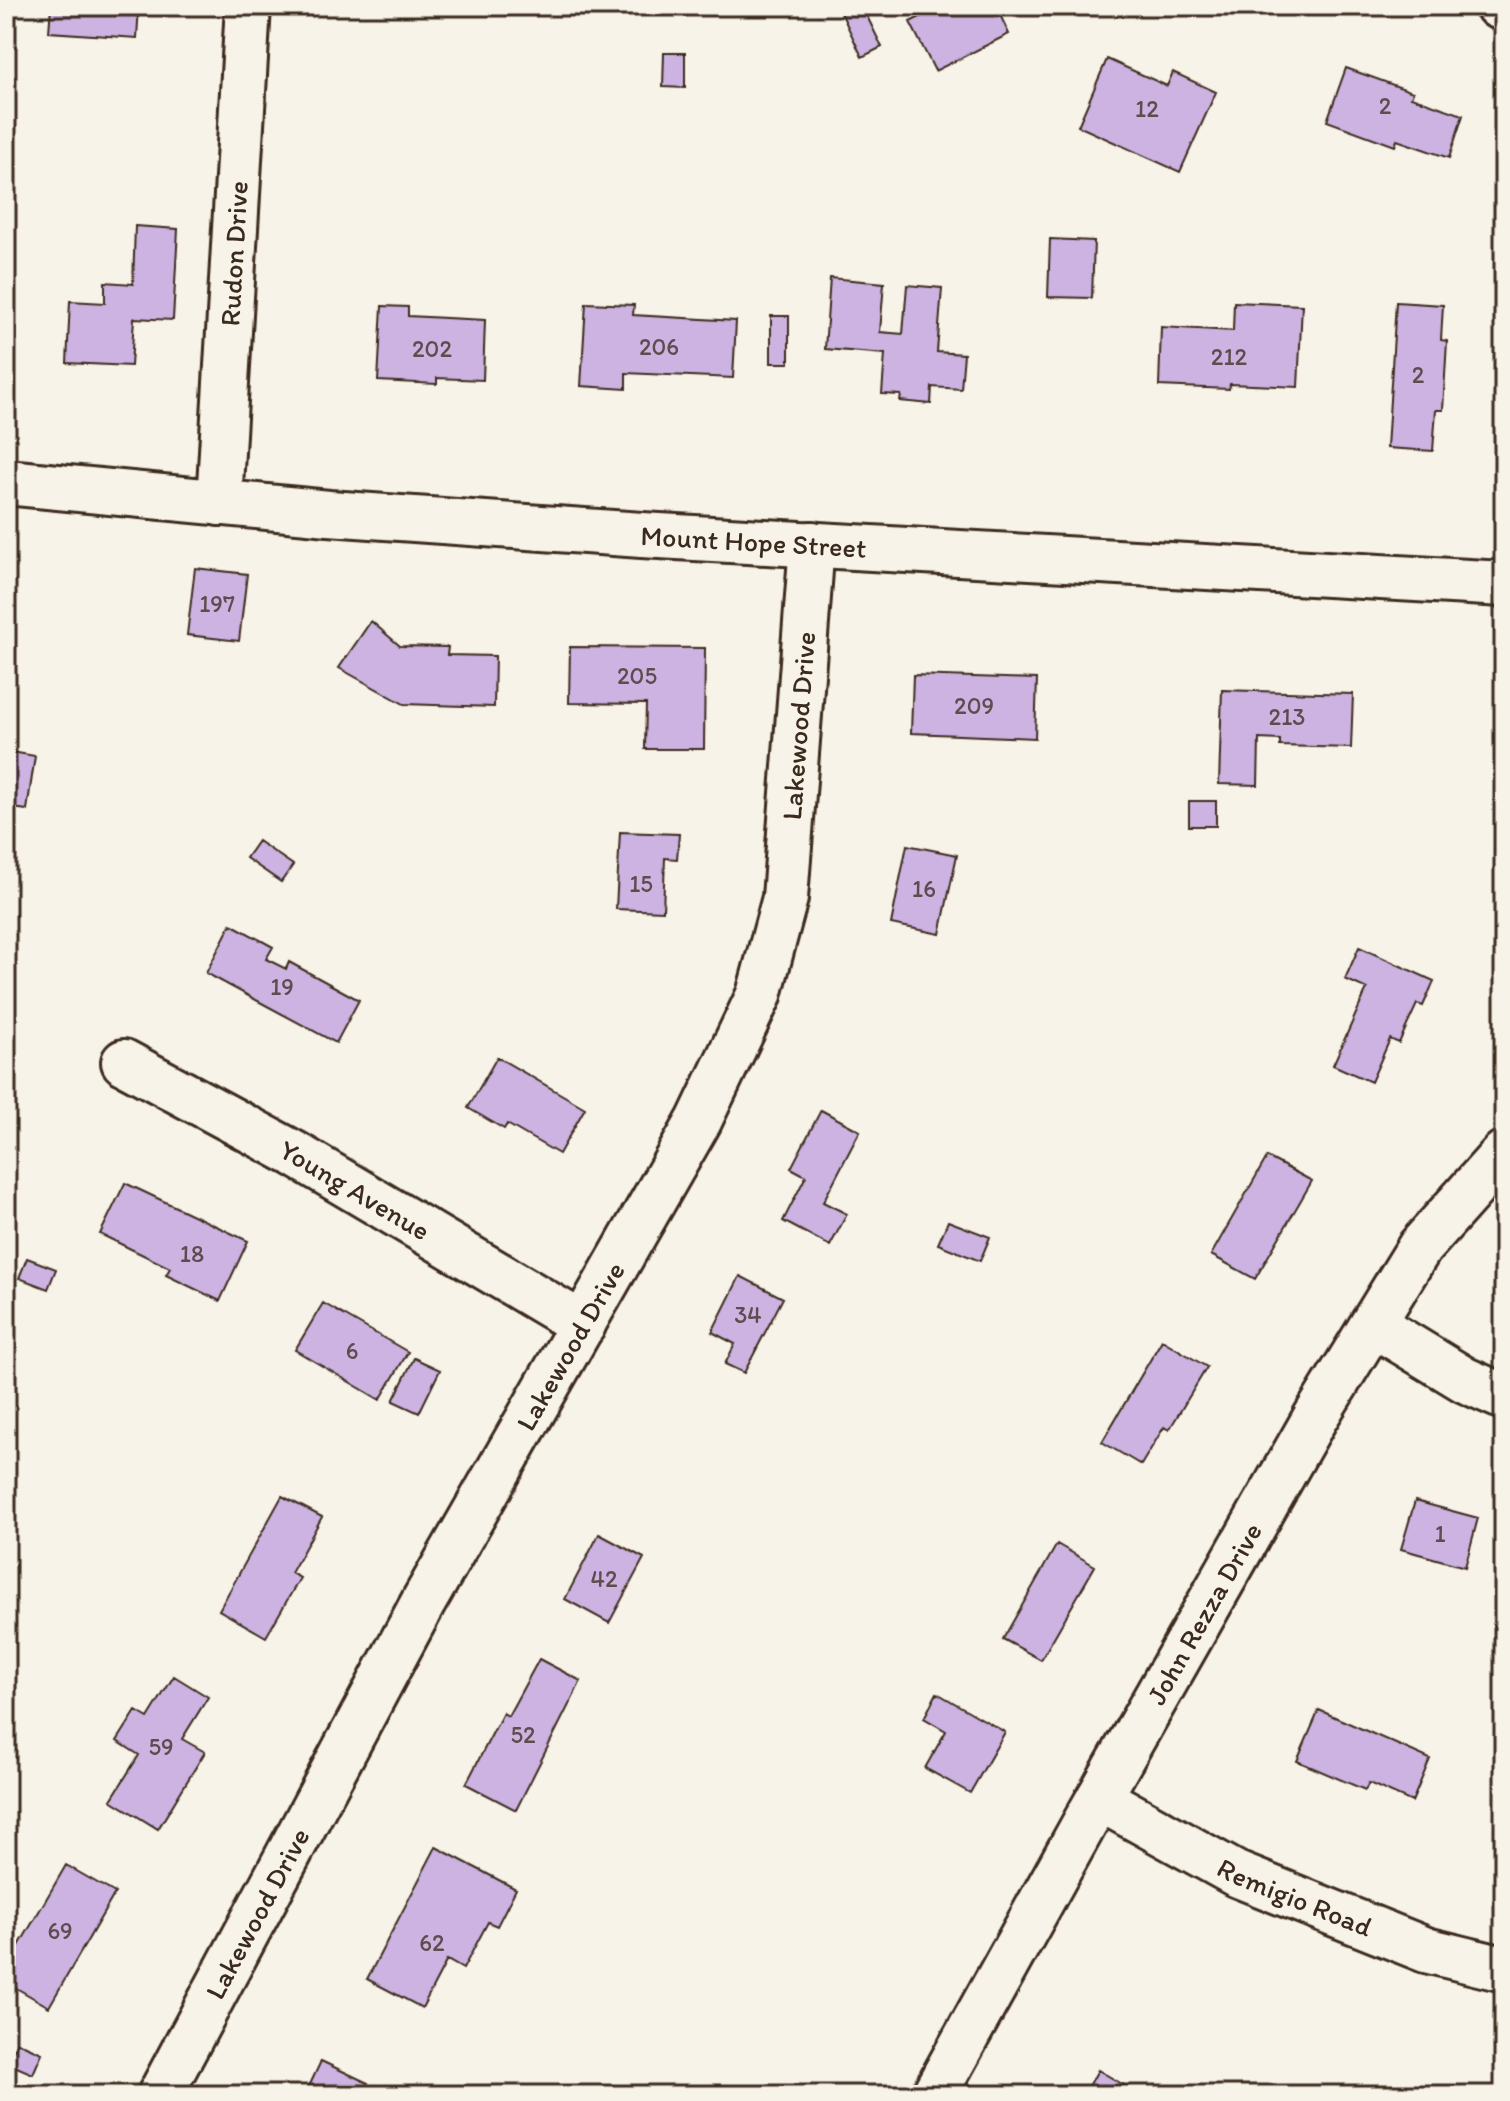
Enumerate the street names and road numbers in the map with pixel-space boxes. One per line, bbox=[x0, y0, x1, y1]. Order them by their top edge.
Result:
street label: Rudon Drive bbox=[212, 180, 255, 327]
street label: Mount Hope Street bbox=[639, 518, 868, 565]
street label: Lakewood Drive bbox=[774, 630, 822, 821]
street label: Young Avenue bbox=[274, 1132, 436, 1247]
street label: Lakewood Drive bbox=[508, 1256, 632, 1436]
street label: John Rezza Drive bbox=[1139, 1516, 1269, 1710]
street label: Lakewood Drive bbox=[198, 1822, 317, 2005]
street label: Remigio Road bbox=[1211, 1850, 1378, 1944]

